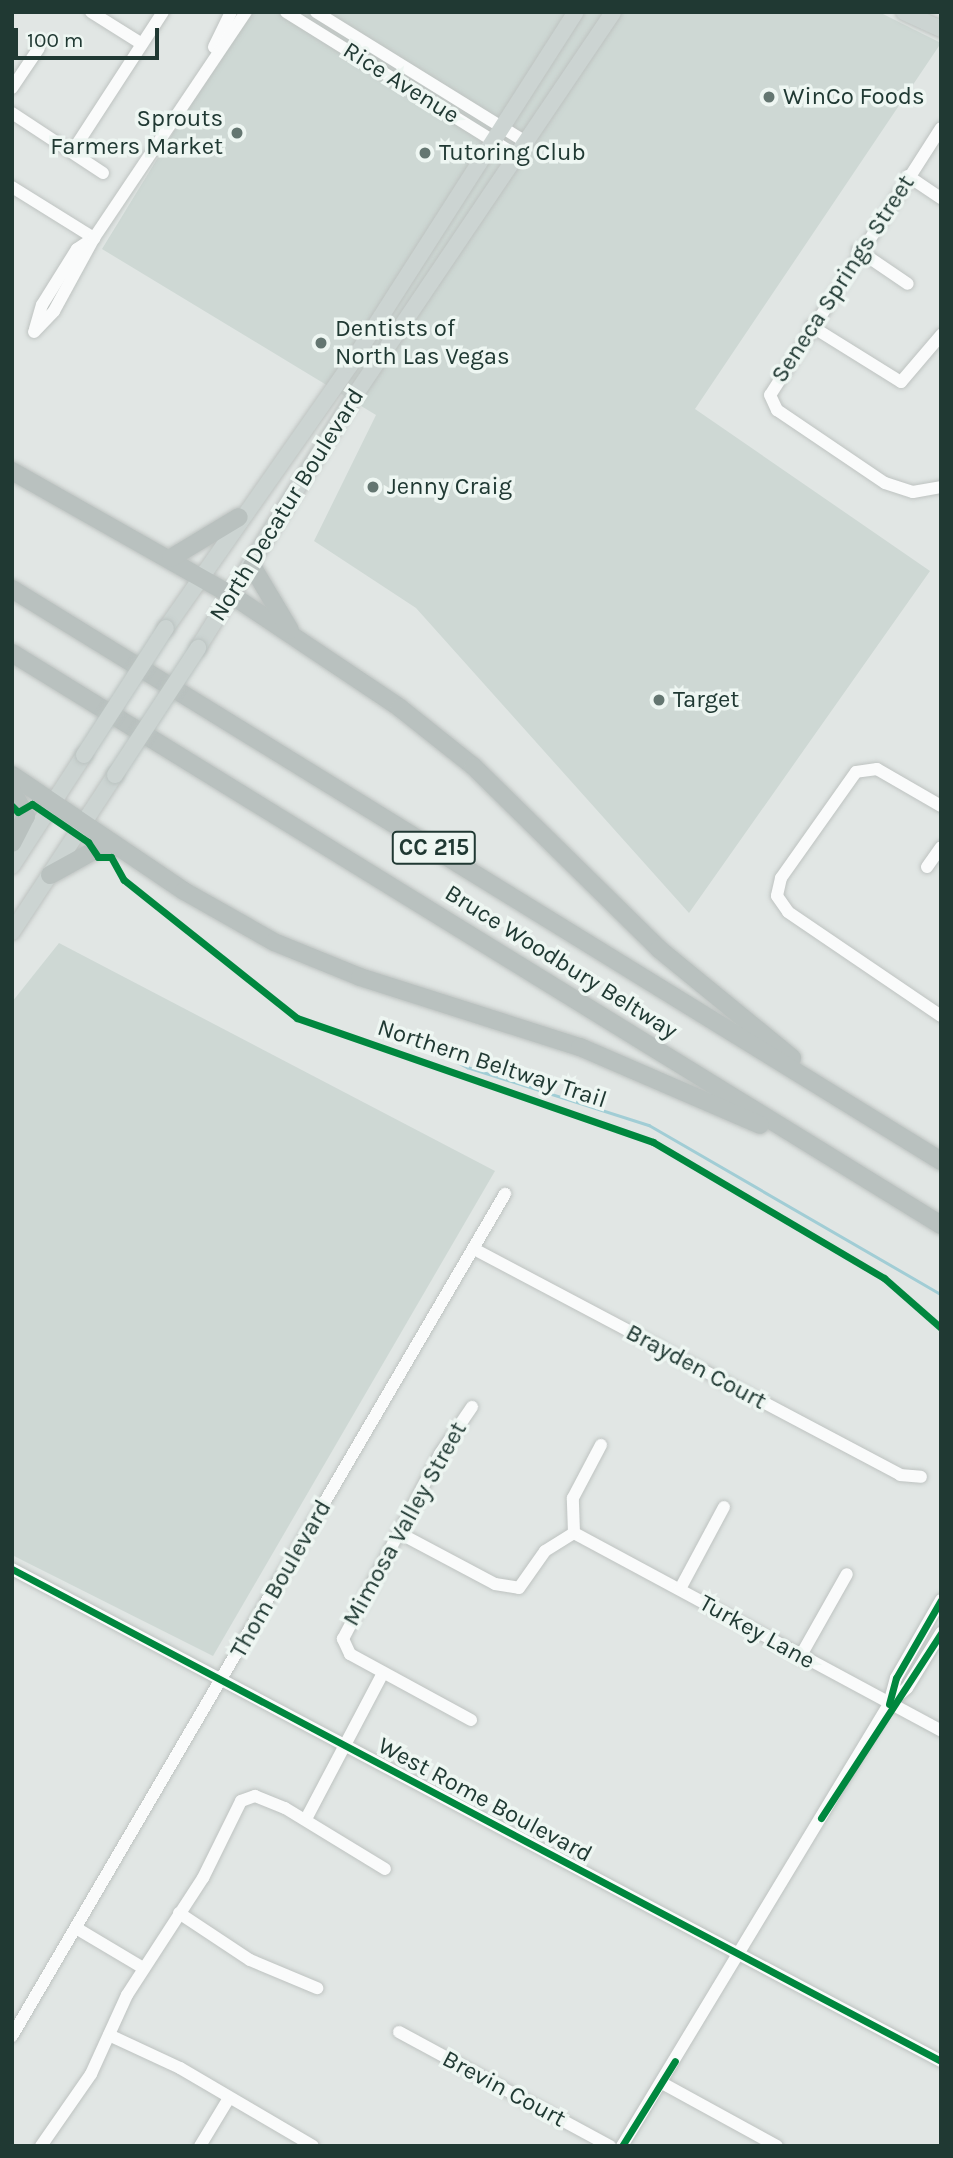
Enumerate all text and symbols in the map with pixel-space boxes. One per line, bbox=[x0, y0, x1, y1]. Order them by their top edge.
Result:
scale bar bbox=[18, 14, 163, 58]
text: 100 m bbox=[27, 28, 84, 52]
street label: Rice Avenue bbox=[338, 36, 464, 130]
place label: WinCo Foods bbox=[783, 83, 925, 111]
marker: WinCo Foods bbox=[761, 89, 777, 105]
place label: Sprouts Farmers Market bbox=[50, 105, 223, 161]
marker: Sprouts Farmers Market bbox=[229, 125, 245, 141]
place label: Tutoring Club bbox=[439, 139, 586, 167]
marker: Tutoring Club bbox=[417, 145, 433, 161]
street label: Seneca Springs Street bbox=[765, 170, 921, 388]
place label: Dentists of North Las Vegas bbox=[335, 315, 510, 371]
marker: Dentists of North Las Vegas bbox=[313, 335, 329, 351]
street label: North Decatur Boulevard bbox=[204, 383, 370, 627]
place label: Jenny Craig bbox=[387, 473, 512, 501]
marker: Jenny Craig bbox=[365, 479, 381, 495]
place label: Target bbox=[673, 686, 739, 714]
marker: Target bbox=[651, 692, 667, 708]
road number: CC 215 bbox=[390, 828, 478, 868]
street label: Bruce Woodbury Beltway bbox=[439, 879, 683, 1045]
street label: Northern Beltway Trail bbox=[374, 1013, 610, 1115]
street label: Brayden Court bbox=[621, 1318, 771, 1416]
street label: Mimosa Valley Street bbox=[337, 1417, 473, 1631]
street label: Thom Boulevard bbox=[224, 1495, 338, 1663]
street label: Turkey Lane bbox=[694, 1588, 820, 1676]
street label: West Rome Boulevard bbox=[373, 1731, 597, 1869]
street label: Brevin Court bbox=[437, 2045, 571, 2133]

